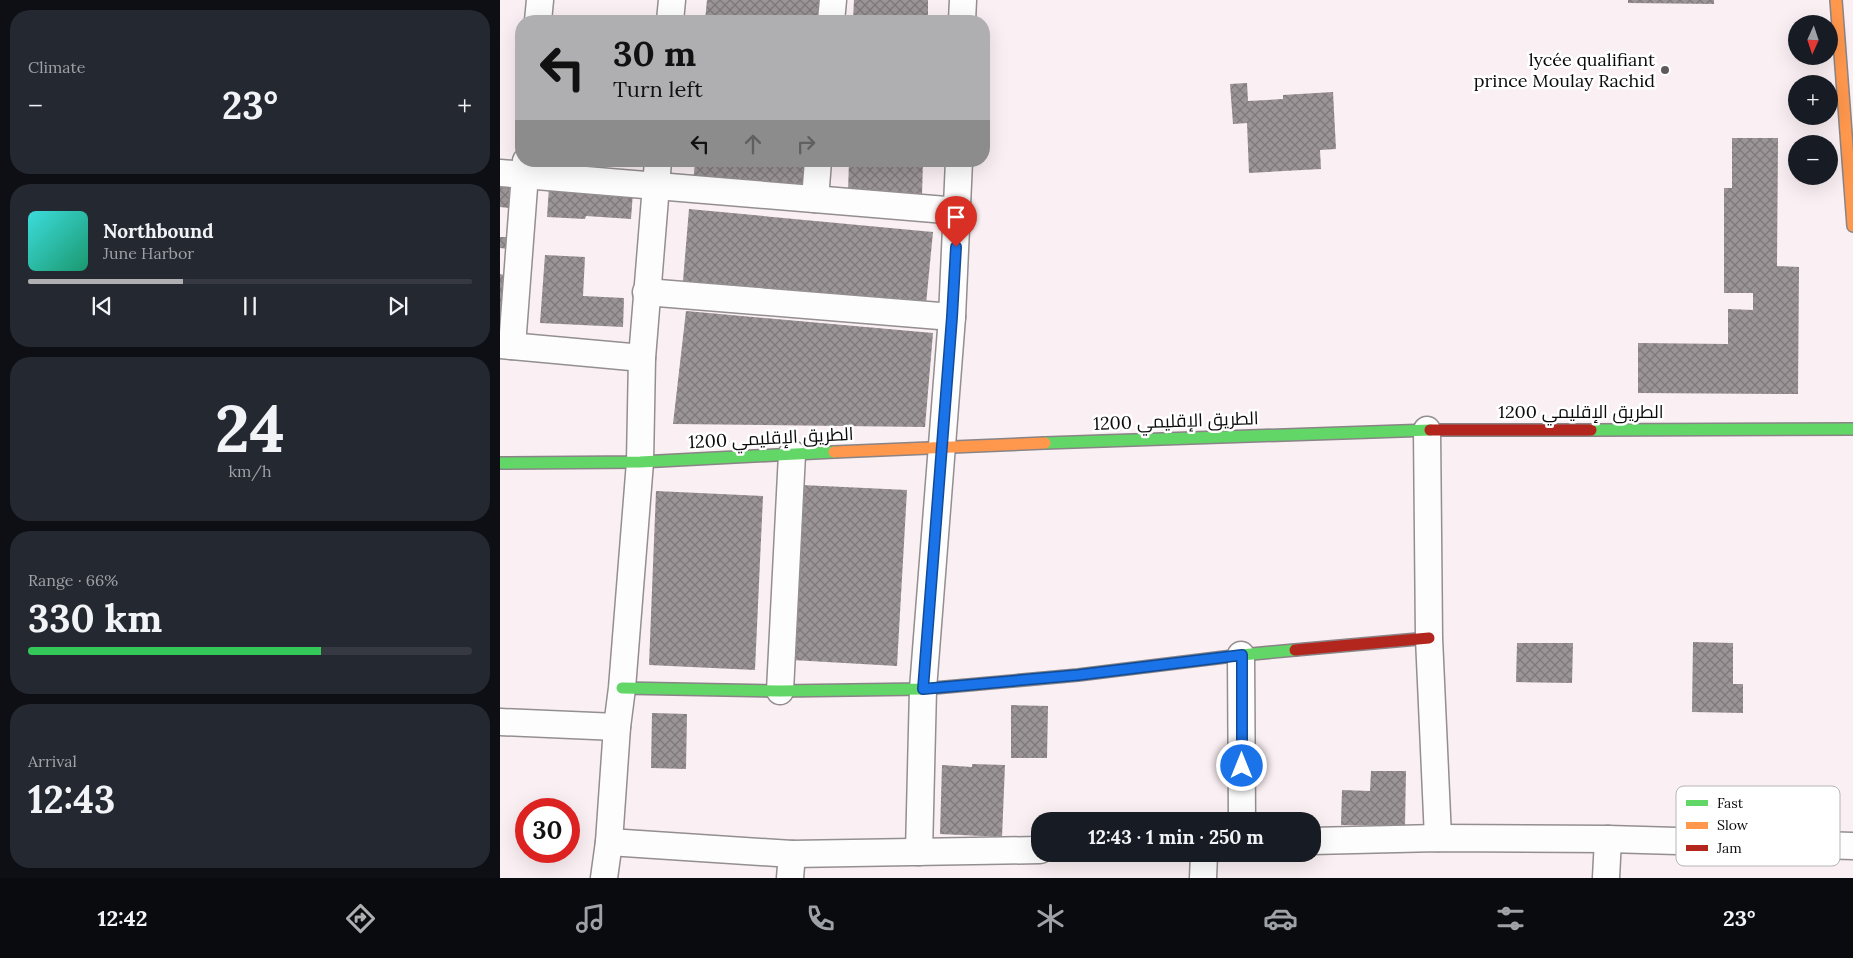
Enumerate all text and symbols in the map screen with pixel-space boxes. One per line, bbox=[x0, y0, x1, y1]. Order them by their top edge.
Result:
north arrow bbox=[1788, 15, 1838, 65]
map controls bbox=[1788, 15, 1838, 185]
text: 30 m bbox=[613, 31, 696, 76]
icon: left bbox=[530, 35, 595, 100]
place label: lycée qualifiant prince Moulay Rachid bbox=[1474, 48, 1655, 92]
text: Climate bbox=[28, 57, 85, 77]
marker: lycée qualifiant prince Moulay Rachid bbox=[1659, 64, 1671, 76]
text: Turn left bbox=[613, 75, 703, 103]
button: + bbox=[1788, 75, 1838, 125]
text: 23° bbox=[222, 81, 278, 129]
text: − bbox=[28, 88, 43, 124]
text: + bbox=[457, 88, 472, 124]
icon: left bbox=[686, 130, 714, 158]
icon: ahead bbox=[739, 130, 767, 158]
icon: right bbox=[792, 130, 820, 158]
button: − bbox=[1788, 135, 1838, 185]
pin bbox=[935, 196, 977, 247]
icon: arrive bbox=[942, 203, 970, 231]
text: Northbound bbox=[103, 219, 214, 243]
text: June Harbor bbox=[103, 243, 194, 263]
icon: previous bbox=[88, 292, 116, 320]
icon: pause bbox=[236, 292, 264, 320]
icon: next bbox=[384, 292, 412, 320]
text: 24 bbox=[215, 387, 285, 470]
street label: الطريق الإقليمي 1200 bbox=[1498, 400, 1664, 426]
street label: الطريق الإقليمي 1200 bbox=[1093, 406, 1259, 438]
street label: الطريق الإقليمي 1200 bbox=[688, 422, 854, 456]
text: km/h bbox=[228, 461, 272, 481]
text: Range · 66% bbox=[28, 570, 118, 590]
text: 330 km bbox=[28, 594, 162, 642]
position arrow bbox=[1215, 739, 1267, 791]
text: Arrival bbox=[28, 751, 77, 771]
text: 12:43 bbox=[28, 775, 115, 823]
legend bbox=[1676, 786, 1840, 866]
text: Fast bbox=[1717, 794, 1744, 812]
speed limit sign: 30 bbox=[515, 798, 580, 863]
text: Slow bbox=[1717, 816, 1749, 834]
text: 12:43 · 1 min · 250 m bbox=[1088, 825, 1264, 849]
text: Jam bbox=[1716, 839, 1742, 857]
icon: directions bbox=[343, 901, 378, 936]
icon: music bbox=[573, 901, 608, 936]
icon: phone bbox=[803, 901, 838, 936]
icon: climate bbox=[1033, 901, 1068, 936]
icon: car bbox=[1263, 901, 1298, 936]
icon: filters bbox=[1493, 901, 1528, 936]
text: 12:42 bbox=[98, 904, 147, 932]
text: 23° bbox=[1723, 904, 1755, 932]

